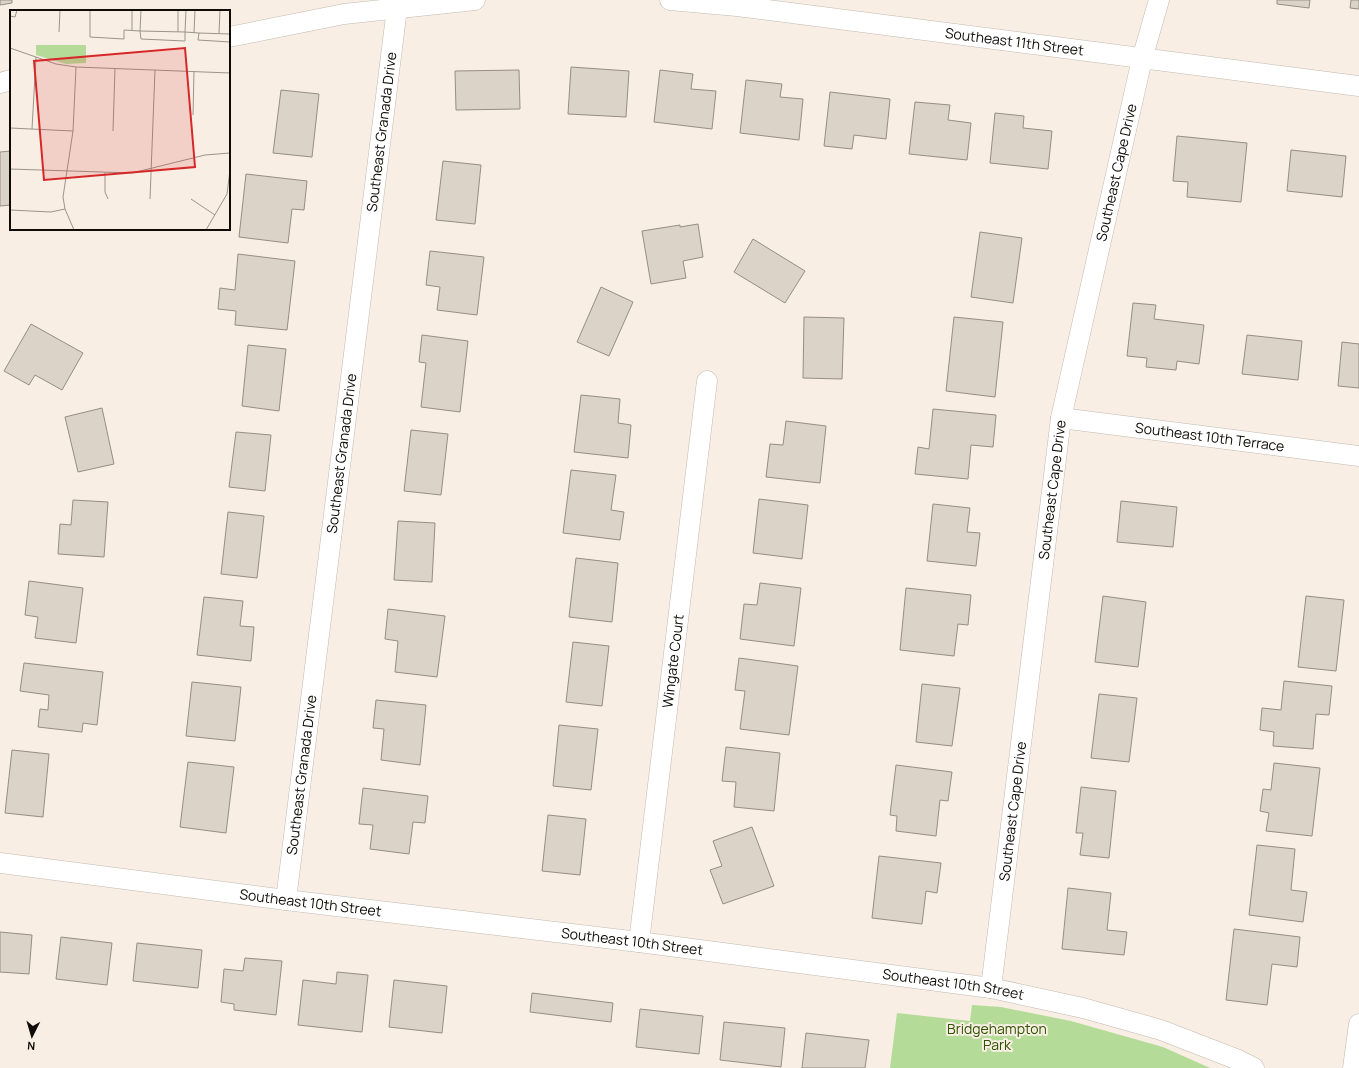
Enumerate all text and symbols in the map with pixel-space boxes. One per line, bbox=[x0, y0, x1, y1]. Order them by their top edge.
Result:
inset map bbox=[10, 10, 230, 230]
street label: Southeast 11th Street bbox=[944, 23, 1085, 60]
street label: Southeast Granada Drive bbox=[362, 51, 400, 213]
street label: Southeast Cape Drive bbox=[1091, 102, 1141, 243]
street label: Southeast Granada Drive bbox=[322, 372, 360, 534]
street label: Southeast 10th Terrace bbox=[1134, 418, 1286, 455]
street label: Southeast Cape Drive bbox=[1034, 419, 1070, 561]
street label: Wingate Court bbox=[657, 613, 688, 709]
street label: Southeast Granada Drive bbox=[282, 694, 320, 856]
street label: Southeast Cape Drive bbox=[994, 740, 1030, 882]
street label: Southeast 10th Street bbox=[238, 884, 383, 920]
street label: Southeast 10th Street bbox=[560, 923, 705, 959]
street label: Southeast 10th Street bbox=[882, 964, 1026, 1004]
north arrow bbox=[12, 1016, 52, 1056]
park label: Bridgehampton Park bbox=[947, 1019, 1047, 1054]
text: N bbox=[26, 1039, 36, 1054]

